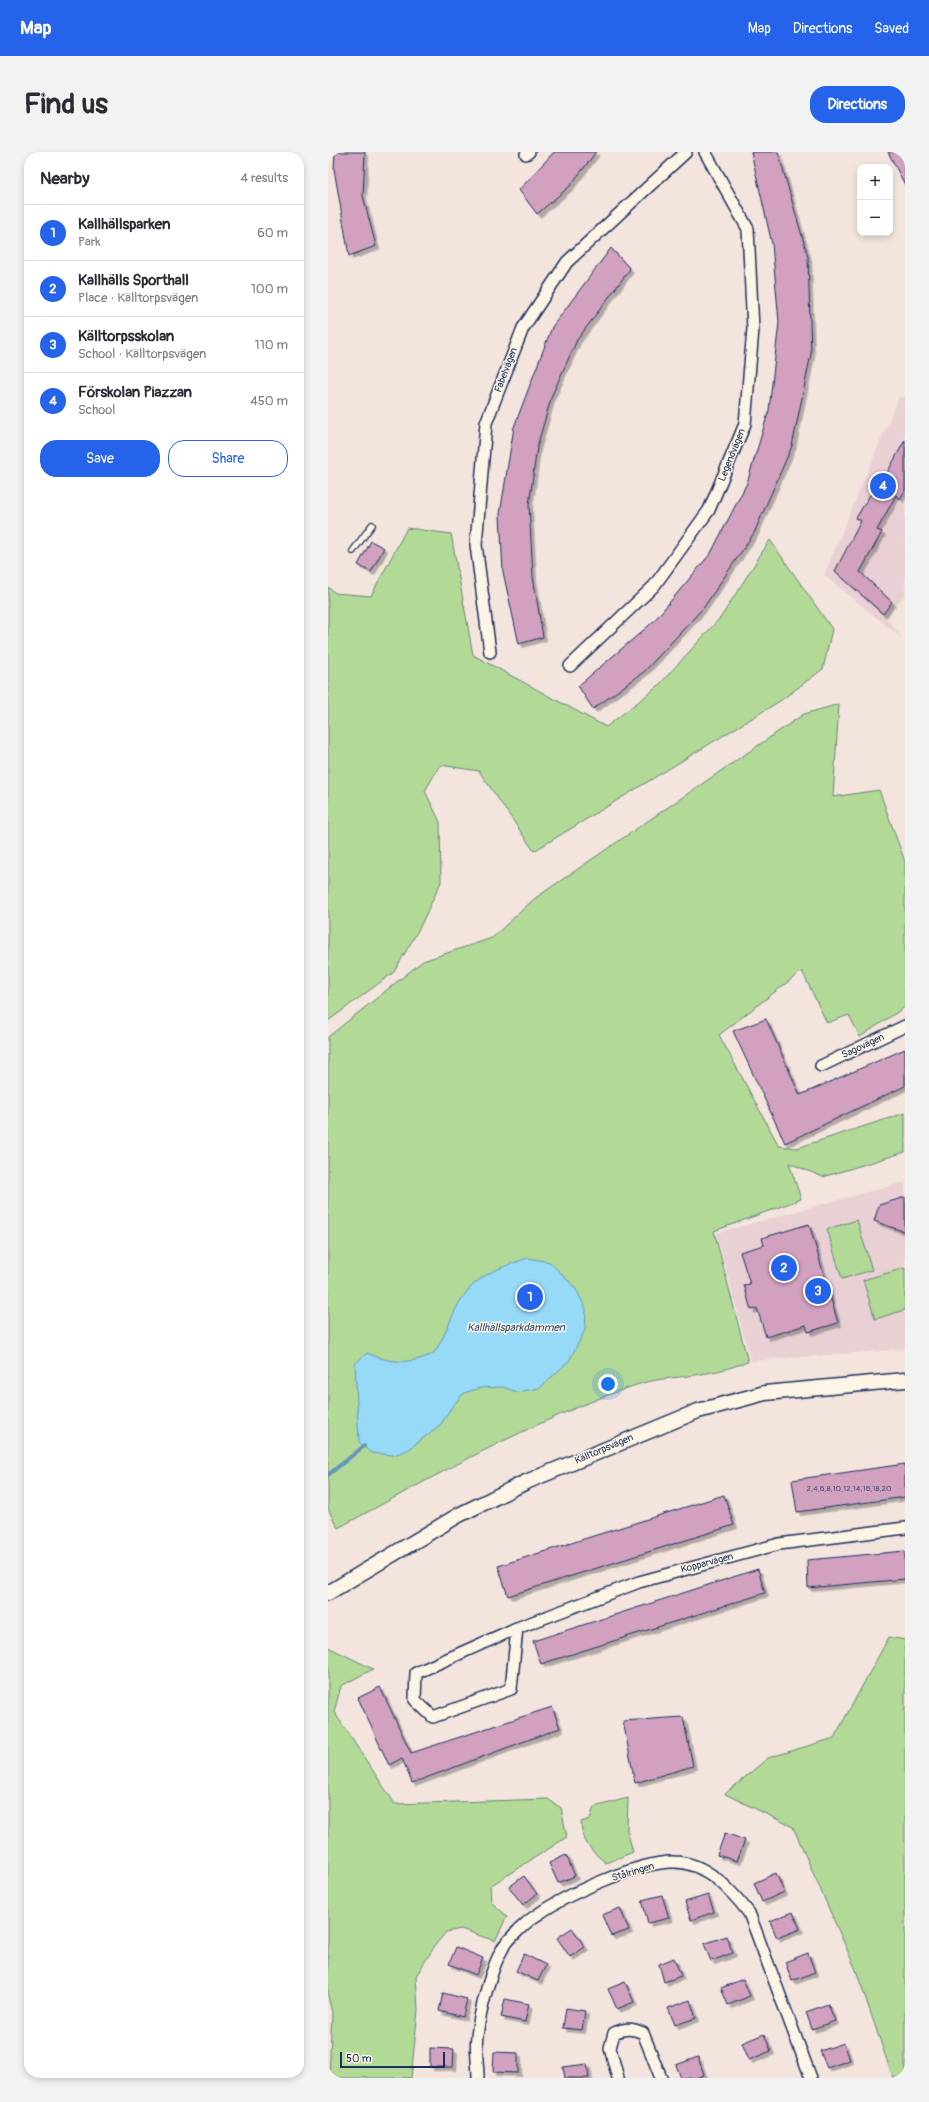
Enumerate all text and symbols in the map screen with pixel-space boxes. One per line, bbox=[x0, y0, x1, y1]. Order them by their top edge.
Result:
text: Map bbox=[20, 16, 51, 40]
text: Map bbox=[748, 20, 771, 37]
text: Directions bbox=[793, 20, 852, 37]
text: Saved bbox=[874, 20, 909, 37]
button: Directions bbox=[810, 86, 905, 123]
text: Find us bbox=[24, 87, 108, 122]
map controls bbox=[857, 164, 893, 236]
button: + bbox=[857, 164, 893, 200]
text: Nearby bbox=[40, 168, 89, 189]
text: 4 results bbox=[241, 170, 288, 186]
button: − bbox=[857, 200, 893, 236]
text: Kallhällsparken bbox=[78, 215, 170, 234]
text: 1 bbox=[50, 225, 56, 241]
text: 60 m bbox=[257, 225, 288, 241]
text: Park bbox=[78, 234, 101, 250]
text: Kallhälls Sporthall bbox=[78, 271, 189, 290]
text: 2 bbox=[49, 281, 57, 297]
text: 100 m bbox=[251, 281, 288, 297]
text: Place · Källtorpsvägen bbox=[78, 290, 198, 306]
text: Källtorpsskolan bbox=[78, 327, 174, 346]
text: 3 bbox=[49, 337, 57, 353]
text: 110 m bbox=[255, 337, 288, 353]
text: School · Källtorpsvägen bbox=[78, 346, 206, 362]
street label: Fabelvägen bbox=[492, 346, 520, 394]
text: Förskolan Piazzan bbox=[78, 383, 192, 402]
text: 4 bbox=[49, 393, 57, 409]
text: 450 m bbox=[250, 393, 288, 409]
text: School bbox=[78, 402, 115, 418]
street label: Legendvägen bbox=[716, 427, 748, 483]
button: Save bbox=[40, 440, 160, 477]
button: Share bbox=[168, 440, 288, 477]
pin: 4 bbox=[870, 471, 896, 501]
street label: Sagovägen bbox=[840, 1031, 886, 1061]
pin: 2 bbox=[771, 1253, 797, 1283]
pin: 3 bbox=[805, 1276, 831, 1306]
pin: 1 bbox=[517, 1282, 543, 1312]
water label: Kallhällsparkdammen bbox=[467, 1321, 566, 1334]
your location bbox=[598, 1374, 618, 1394]
street label: Källtorpsvägen bbox=[573, 1431, 635, 1467]
house number: 2,4,6,8,10,12,14,16,18,20 bbox=[807, 1484, 892, 1493]
street label: Kopparvägen bbox=[679, 1550, 735, 1576]
street label: Stålringen bbox=[610, 1859, 656, 1884]
scale bar bbox=[340, 2050, 445, 2069]
text: 50 m bbox=[346, 2052, 372, 2065]

